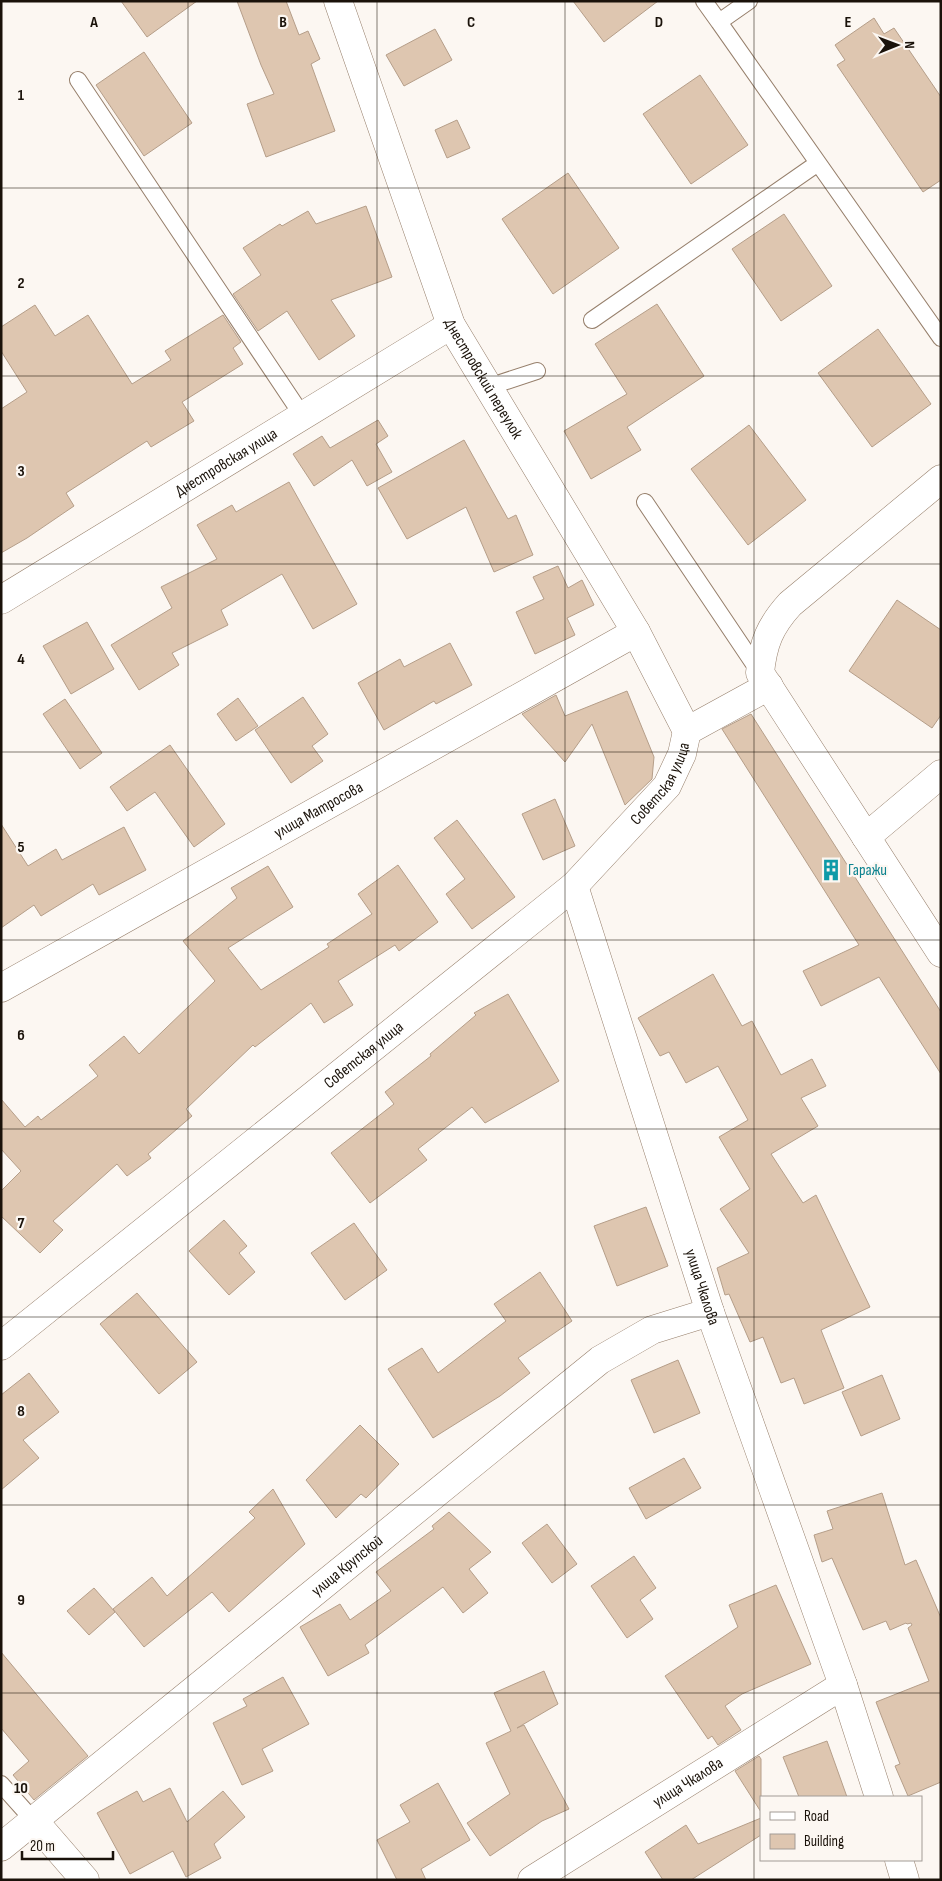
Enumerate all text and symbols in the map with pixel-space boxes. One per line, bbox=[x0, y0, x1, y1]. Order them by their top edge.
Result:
text: A bbox=[89, 13, 98, 32]
text: B bbox=[279, 13, 287, 32]
text: C bbox=[467, 13, 475, 32]
text: D bbox=[655, 13, 663, 32]
text: E bbox=[845, 13, 852, 32]
north arrow bbox=[872, 20, 922, 70]
text: N bbox=[901, 41, 918, 49]
text: 1 bbox=[18, 86, 25, 105]
text: 2 bbox=[17, 274, 25, 293]
street label: Днестровский переулок bbox=[440, 317, 527, 443]
street label: Днестровская улица bbox=[172, 424, 281, 501]
text: 3 bbox=[17, 462, 25, 481]
text: 4 bbox=[17, 650, 25, 669]
street label: Советская улица bbox=[626, 741, 694, 829]
street label: улица Матросова bbox=[271, 778, 366, 842]
text: 5 bbox=[17, 838, 25, 857]
building icon: Гаражи bbox=[818, 857, 844, 883]
place label: Гаражи bbox=[848, 861, 887, 880]
street label: Советская улица bbox=[320, 1017, 407, 1092]
text: 6 bbox=[17, 1026, 25, 1045]
text: 7 bbox=[18, 1214, 25, 1233]
street label: улица Чкалова bbox=[681, 1247, 723, 1328]
text: 8 bbox=[17, 1402, 25, 1421]
street label: улица Крупской bbox=[308, 1531, 386, 1600]
text: 9 bbox=[17, 1591, 25, 1610]
street label: улица Чкалова bbox=[649, 1753, 726, 1811]
text: 10 bbox=[14, 1779, 28, 1798]
legend bbox=[760, 1796, 922, 1861]
text: Road bbox=[804, 1807, 829, 1826]
scale bar bbox=[22, 1828, 114, 1860]
text: Building bbox=[804, 1832, 844, 1851]
text: 20 m bbox=[30, 1837, 55, 1856]

